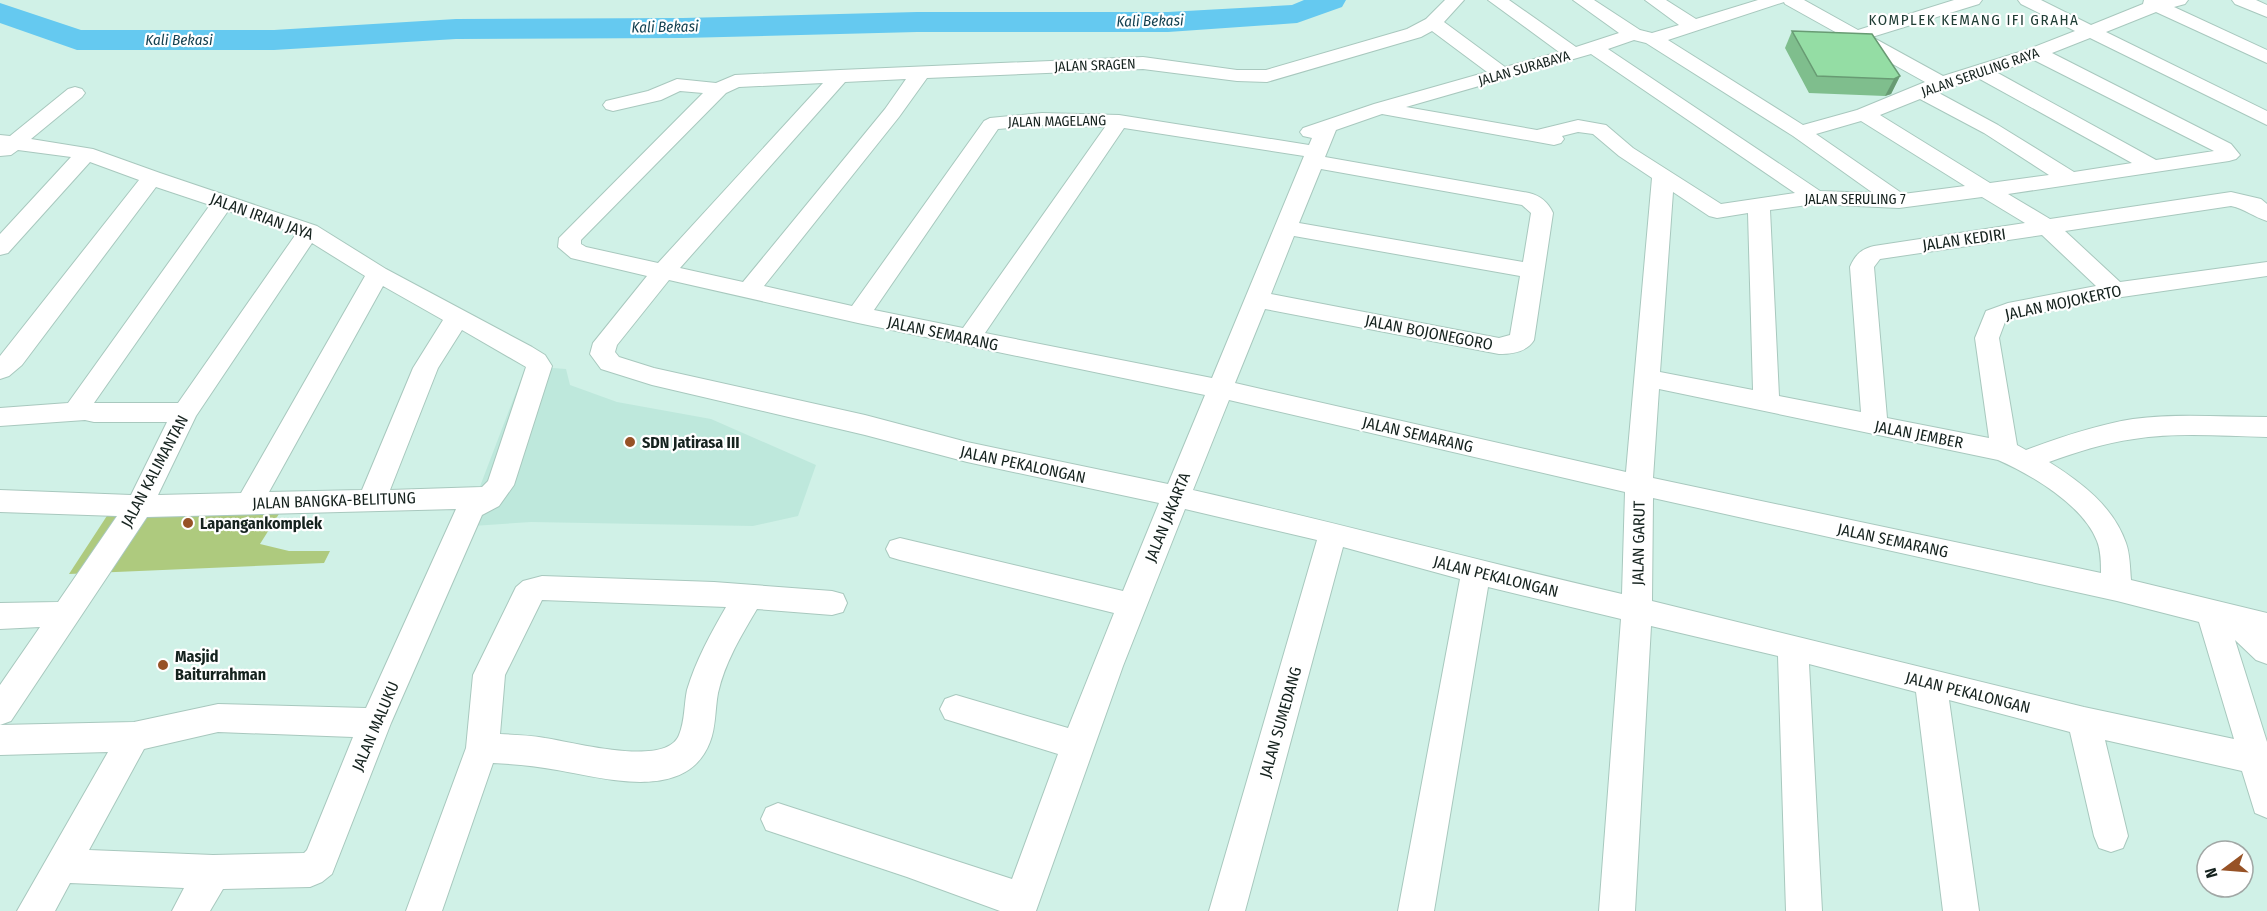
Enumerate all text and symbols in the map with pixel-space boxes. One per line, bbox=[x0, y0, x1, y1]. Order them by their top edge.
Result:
water label: Kali Bekasi bbox=[1116, 11, 1184, 31]
district label: KOMPLEK KEMANG IFI GRAHA bbox=[1868, 11, 2080, 29]
water label: Kali Bekasi bbox=[631, 17, 699, 37]
water label: Kali Bekasi bbox=[145, 31, 213, 49]
street label: JALAN SERULING RAYA bbox=[1919, 44, 2042, 101]
street label: JALAN SURABAYA bbox=[1476, 47, 1573, 90]
street label: JALAN SRAGEN bbox=[1054, 56, 1136, 75]
street label: JALAN MAGELANG bbox=[1008, 112, 1106, 131]
street label: JALAN IRIAN JAYA bbox=[208, 189, 317, 244]
street label: JALAN SERULING 7 bbox=[1804, 191, 1906, 208]
street label: JALAN KEDIRI bbox=[1921, 224, 2007, 255]
street label: JALAN MOJOKERTO bbox=[2003, 281, 2123, 324]
street label: JALAN BOJONEGORO bbox=[1363, 311, 1494, 354]
street label: JALAN SEMARANG bbox=[886, 312, 1000, 355]
street label: JALAN KALIMANTAN bbox=[117, 412, 192, 531]
street label: JALAN SEMARANG bbox=[1361, 413, 1475, 456]
street label: JALAN JEMBER bbox=[1873, 417, 1965, 452]
place label: SDN Jatirasa III bbox=[642, 433, 740, 452]
marker: SDN Jatirasa III bbox=[623, 435, 637, 449]
street label: JALAN PEKALONGAN bbox=[958, 442, 1087, 487]
street label: JALAN JAKARTA bbox=[1141, 469, 1194, 565]
street label: JALAN BANGKA-BELITUNG bbox=[252, 488, 416, 513]
street label: JALAN GARUT bbox=[1628, 500, 1649, 586]
place label: Lapangankomplek bbox=[200, 514, 323, 533]
marker: Lapangankomplek bbox=[181, 516, 195, 530]
street label: JALAN SEMARANG bbox=[1836, 519, 1950, 562]
street label: JALAN PEKALONGAN bbox=[1432, 552, 1560, 601]
place label: Masjid Baiturrahman bbox=[175, 647, 266, 684]
marker: Masjid Baiturrahman bbox=[156, 658, 170, 672]
street label: JALAN SUMEDANG bbox=[1256, 665, 1305, 780]
street label: JALAN PEKALONGAN bbox=[1904, 668, 2032, 717]
street label: JALAN MALUKU bbox=[348, 679, 403, 774]
north arrow bbox=[2195, 839, 2255, 899]
text: N bbox=[2201, 866, 2222, 880]

